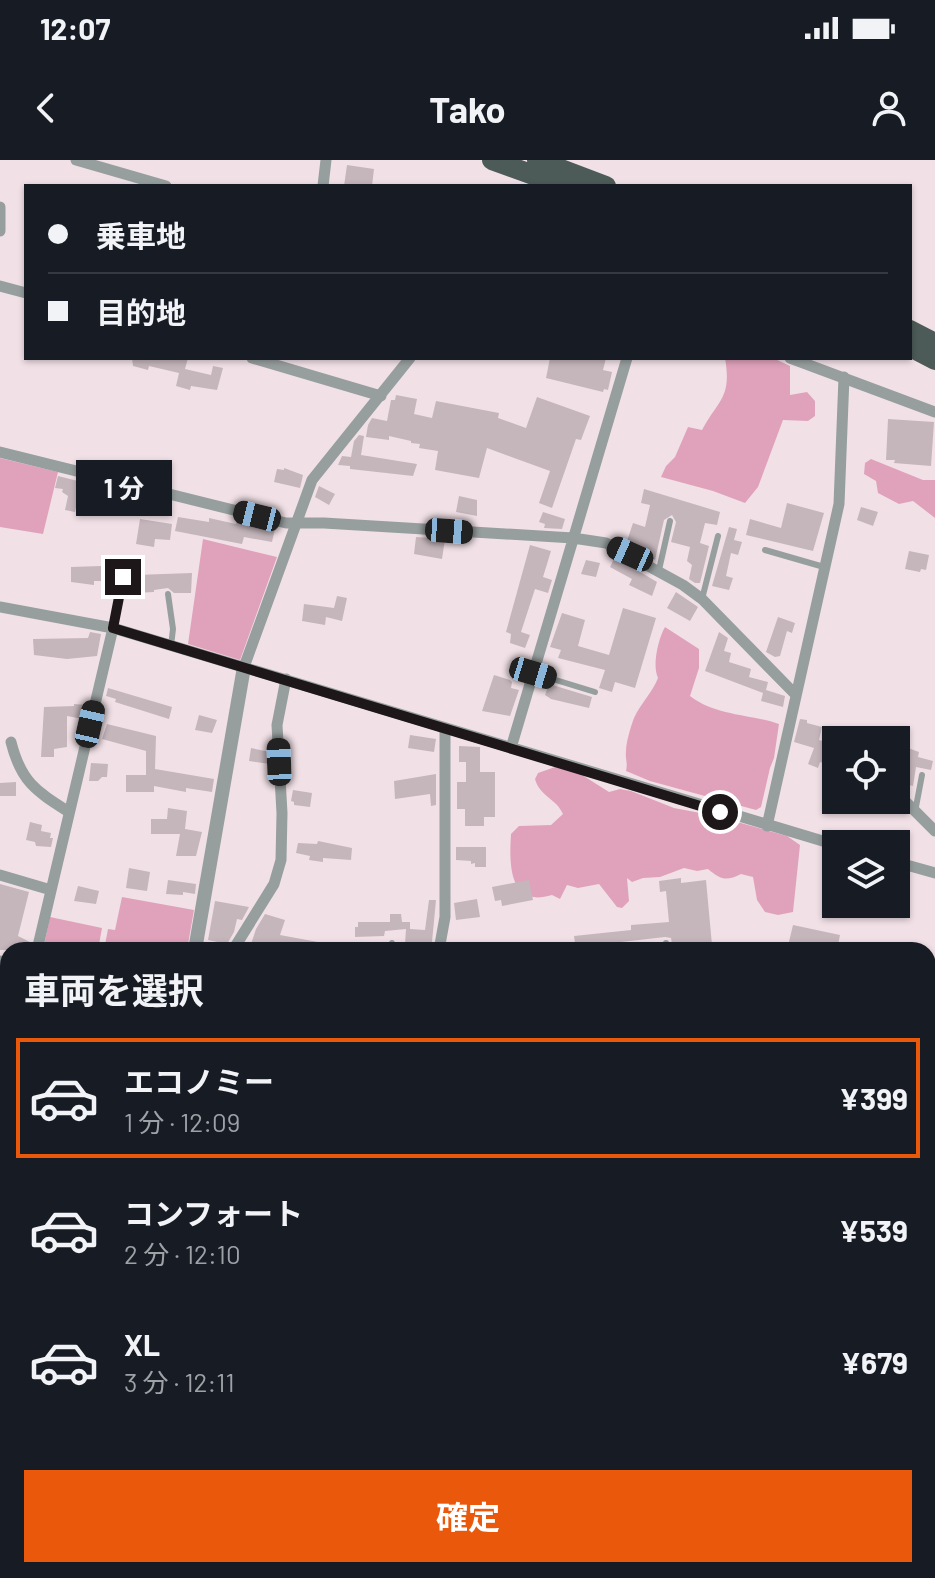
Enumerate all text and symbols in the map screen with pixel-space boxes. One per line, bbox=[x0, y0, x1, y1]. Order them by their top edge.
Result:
text: 12:07 bbox=[40, 10, 110, 46]
icon: back bbox=[24, 86, 68, 130]
icon: person bbox=[867, 86, 911, 130]
text: Tako bbox=[429, 87, 506, 130]
text: 乗車地 bbox=[96, 217, 186, 253]
text: 目的地 bbox=[96, 294, 186, 330]
callout: 1 分 bbox=[75, 461, 171, 517]
text: 1 分 bbox=[104, 472, 144, 503]
car bbox=[231, 499, 283, 533]
car bbox=[424, 517, 474, 545]
car bbox=[603, 533, 657, 575]
route end bbox=[105, 559, 141, 595]
car bbox=[507, 655, 559, 691]
car bbox=[73, 698, 107, 750]
map controls bbox=[822, 726, 910, 918]
button: locate bbox=[822, 726, 910, 814]
car bbox=[266, 738, 292, 786]
route start bbox=[702, 794, 738, 830]
button: layers bbox=[822, 830, 910, 918]
text: 車両を選択 bbox=[24, 968, 204, 1011]
icon: car bbox=[28, 1062, 100, 1134]
text: エコノミー bbox=[124, 1063, 274, 1099]
text: ¥399 bbox=[839, 1080, 908, 1116]
text: 1 分 · 12:09 bbox=[124, 1106, 240, 1137]
icon: car bbox=[28, 1194, 100, 1266]
text: コンフォート bbox=[124, 1195, 303, 1231]
text: ¥539 bbox=[839, 1212, 908, 1248]
text: 2 分 · 12:10 bbox=[124, 1238, 241, 1269]
icon: car bbox=[28, 1326, 100, 1398]
text: XL bbox=[124, 1326, 160, 1362]
text: ¥679 bbox=[841, 1344, 908, 1380]
text: 3 分 · 12:11 bbox=[124, 1366, 235, 1397]
button: 確定 bbox=[24, 1470, 912, 1562]

